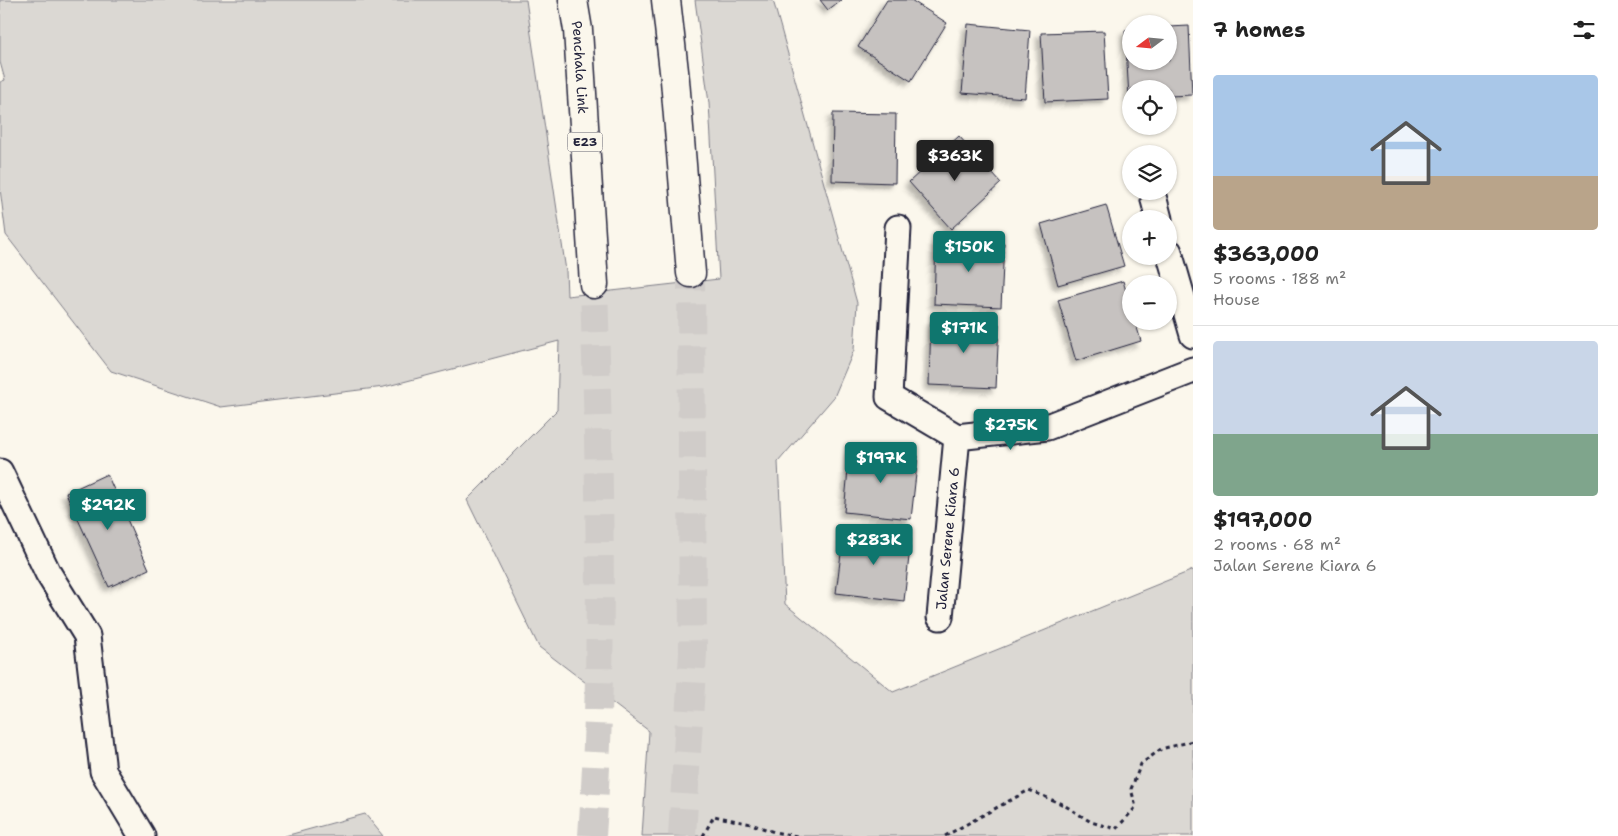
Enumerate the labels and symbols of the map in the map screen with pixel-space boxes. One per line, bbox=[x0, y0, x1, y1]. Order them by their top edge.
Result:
north arrow bbox=[1122, 15, 1178, 70]
street label: Penchala Link bbox=[568, 20, 592, 115]
road number: E23 bbox=[568, 132, 602, 152]
pin: $363K bbox=[920, 140, 990, 182]
pin: $150K bbox=[934, 230, 1004, 273]
pin: $171K bbox=[929, 312, 999, 354]
pin: $275K bbox=[976, 408, 1046, 451]
pin: $197K bbox=[846, 442, 916, 484]
street label: Jalan Serene Kiara 6 bbox=[932, 466, 963, 611]
pin: $292K bbox=[73, 488, 143, 531]
pin: $283K bbox=[839, 524, 909, 566]

